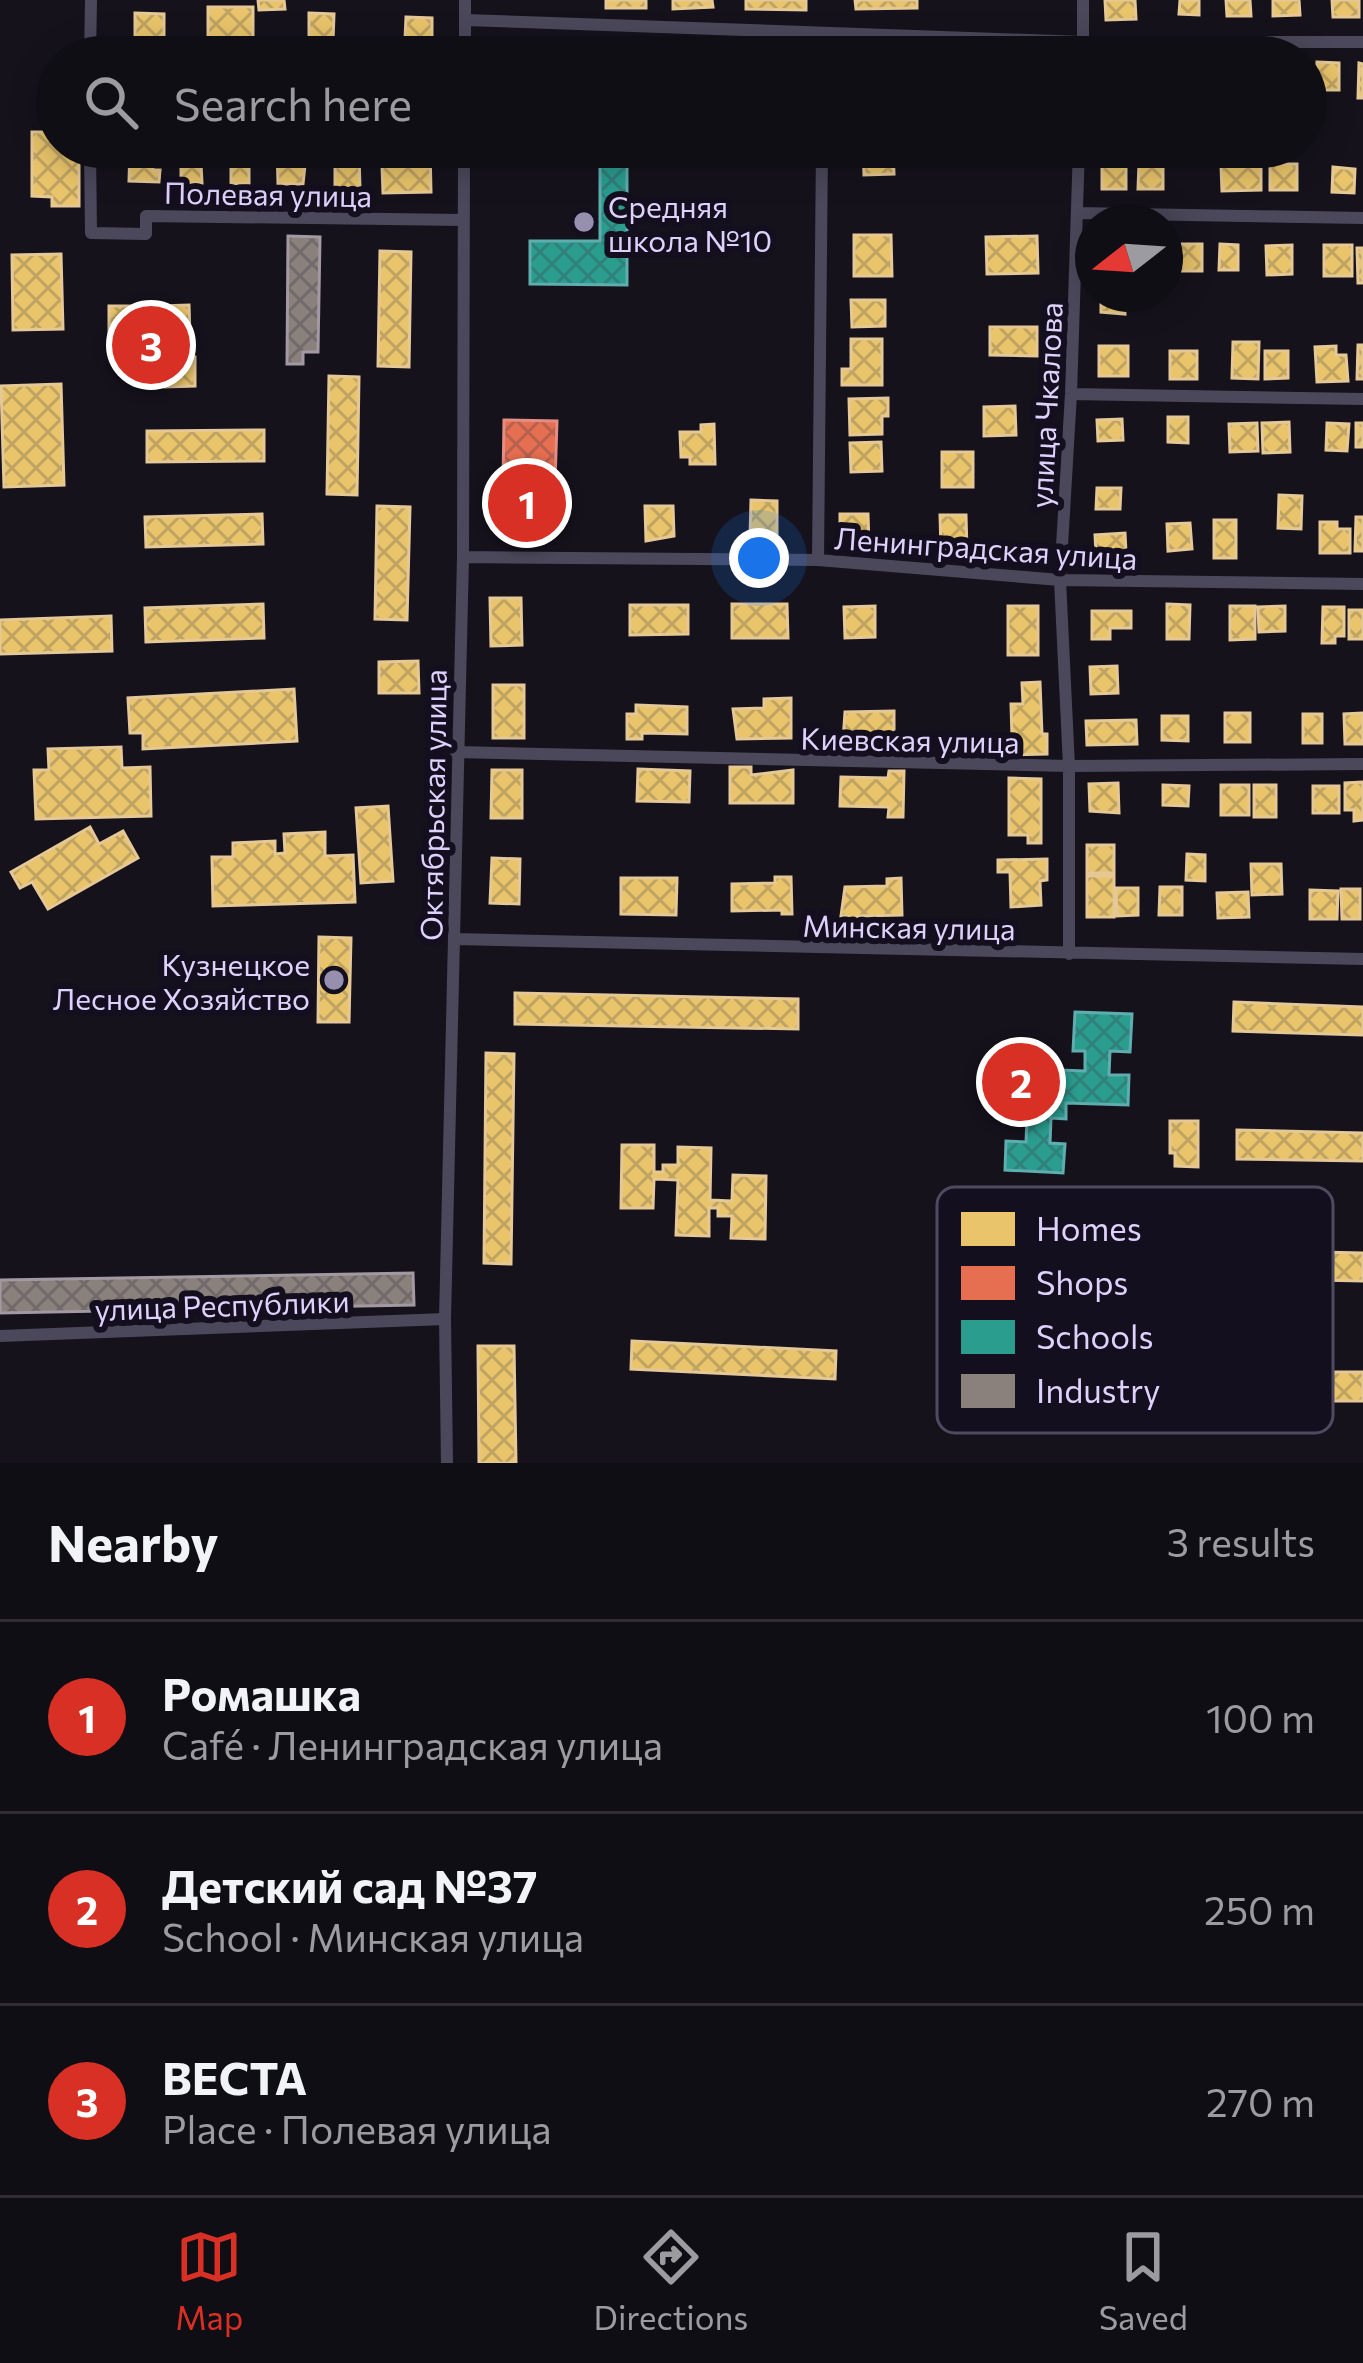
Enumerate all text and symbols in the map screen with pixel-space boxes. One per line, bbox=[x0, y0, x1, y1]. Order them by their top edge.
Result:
search box bbox=[36, 36, 1327, 168]
icon: search bbox=[78, 69, 144, 135]
text: Search here bbox=[174, 75, 412, 130]
street label: Полевая улица bbox=[164, 173, 372, 213]
place label: Средняя школа №10 bbox=[608, 187, 772, 258]
north arrow bbox=[1075, 204, 1183, 312]
marker: Средняя школа №10 bbox=[571, 209, 597, 235]
pin: 3 bbox=[112, 300, 190, 390]
street label: улица Чкалова bbox=[1021, 301, 1069, 509]
pin: 1 bbox=[488, 458, 566, 548]
street label: Ленинградская улица bbox=[833, 518, 1139, 576]
your location bbox=[729, 528, 789, 588]
street label: Октябрьская улица bbox=[411, 669, 453, 941]
street label: Киевская улица bbox=[800, 719, 1020, 759]
street label: Минская улица bbox=[802, 906, 1016, 946]
place label: Кузнецкое Лесное Хозяйство bbox=[53, 945, 310, 1016]
marker: Кузнецкое Лесное Хозяйство bbox=[321, 967, 347, 993]
pin: 2 bbox=[982, 1037, 1060, 1127]
legend bbox=[937, 1187, 1333, 1433]
text: Homes bbox=[1036, 1207, 1142, 1248]
text: Shops bbox=[1036, 1261, 1128, 1302]
street label: улица Республики bbox=[94, 1281, 350, 1327]
text: Schools bbox=[1036, 1315, 1153, 1356]
text: Industry bbox=[1036, 1369, 1160, 1410]
text: Nearby bbox=[48, 1510, 218, 1573]
text: 3 results bbox=[1167, 1517, 1315, 1565]
text: Ромашка bbox=[162, 1665, 361, 1720]
text: 1 bbox=[78, 1693, 96, 1741]
text: 100 m bbox=[1206, 1693, 1315, 1741]
text: Café · Ленинградская улица bbox=[162, 1720, 663, 1768]
text: Детский сад №37 bbox=[162, 1857, 537, 1912]
text: 2 bbox=[76, 1885, 98, 1933]
text: 250 m bbox=[1204, 1885, 1315, 1933]
text: School · Минская улица bbox=[162, 1912, 584, 1960]
text: ВЕСТА bbox=[162, 2049, 307, 2104]
text: 3 bbox=[76, 2077, 98, 2125]
text: 270 m bbox=[1206, 2077, 1315, 2125]
text: Place · Полевая улица bbox=[162, 2104, 552, 2152]
tab: Map bbox=[175, 2224, 243, 2337]
tab: Directions bbox=[594, 2224, 748, 2337]
tab: Saved bbox=[1099, 2224, 1188, 2337]

